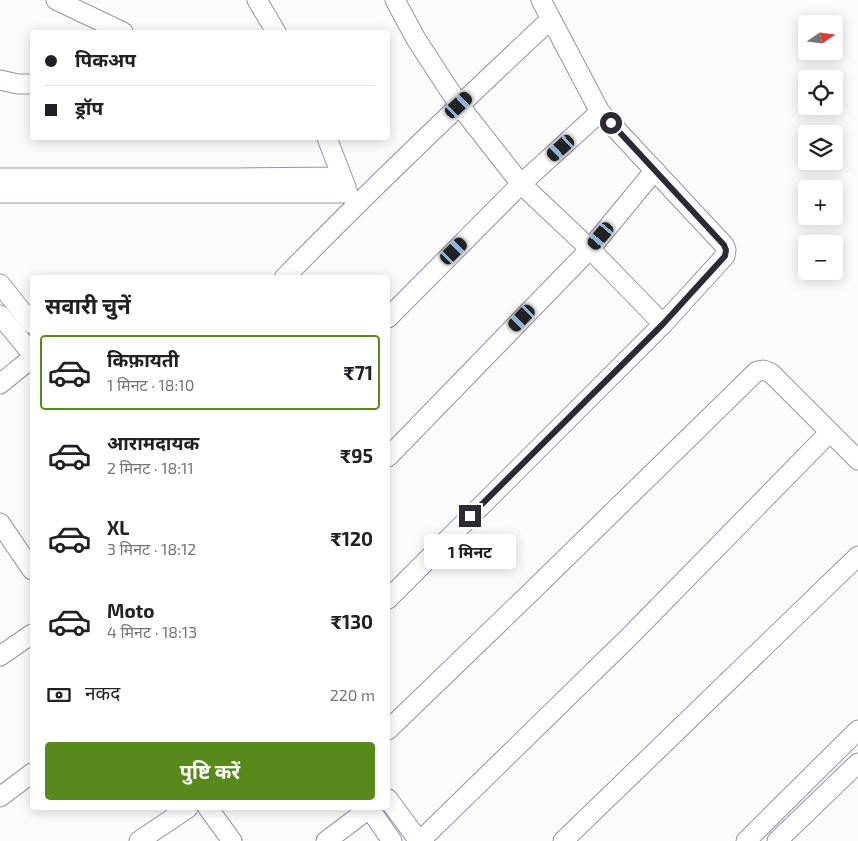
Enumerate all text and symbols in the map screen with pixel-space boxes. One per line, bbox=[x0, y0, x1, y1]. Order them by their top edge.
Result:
north arrow bbox=[798, 15, 842, 60]
map controls bbox=[798, 15, 843, 280]
text: पिकअप bbox=[75, 48, 136, 71]
button: locate bbox=[798, 70, 843, 115]
car bbox=[442, 89, 475, 121]
text: ड्रॉप bbox=[75, 96, 103, 119]
route start bbox=[600, 112, 622, 134]
button: layers bbox=[798, 125, 843, 170]
car bbox=[544, 132, 577, 164]
button: + bbox=[798, 180, 843, 225]
car bbox=[585, 220, 616, 252]
car bbox=[438, 235, 469, 267]
button: − bbox=[798, 235, 843, 280]
text: सवारी चुनें bbox=[45, 292, 131, 318]
car bbox=[506, 302, 537, 334]
text: किफ़ायती bbox=[107, 348, 179, 371]
icon: car bbox=[47, 350, 92, 395]
text: ₹71 bbox=[344, 361, 373, 384]
text: 1 मिनट · 18:10 bbox=[107, 375, 194, 394]
text: आरामदायक bbox=[107, 431, 199, 454]
icon: car bbox=[47, 433, 92, 478]
text: ₹95 bbox=[340, 444, 373, 467]
text: 2 मिनट · 18:11 bbox=[107, 458, 194, 477]
route end bbox=[459, 505, 481, 527]
icon: car bbox=[47, 516, 92, 561]
text: XL bbox=[107, 516, 129, 539]
text: ₹120 bbox=[331, 527, 373, 550]
callout: 1 मिनट bbox=[424, 534, 516, 568]
text: 3 मिनट · 18:12 bbox=[107, 539, 196, 558]
text: 1 मिनट bbox=[448, 542, 492, 561]
icon: car bbox=[47, 599, 92, 644]
text: Moto bbox=[107, 599, 155, 622]
text: ₹130 bbox=[331, 610, 373, 633]
text: 4 मिनट · 18:13 bbox=[107, 622, 197, 641]
icon: cash bbox=[45, 681, 73, 709]
text: नकद bbox=[85, 681, 120, 704]
text: 220 m bbox=[330, 685, 375, 704]
button: पुष्टि करें bbox=[45, 742, 375, 800]

